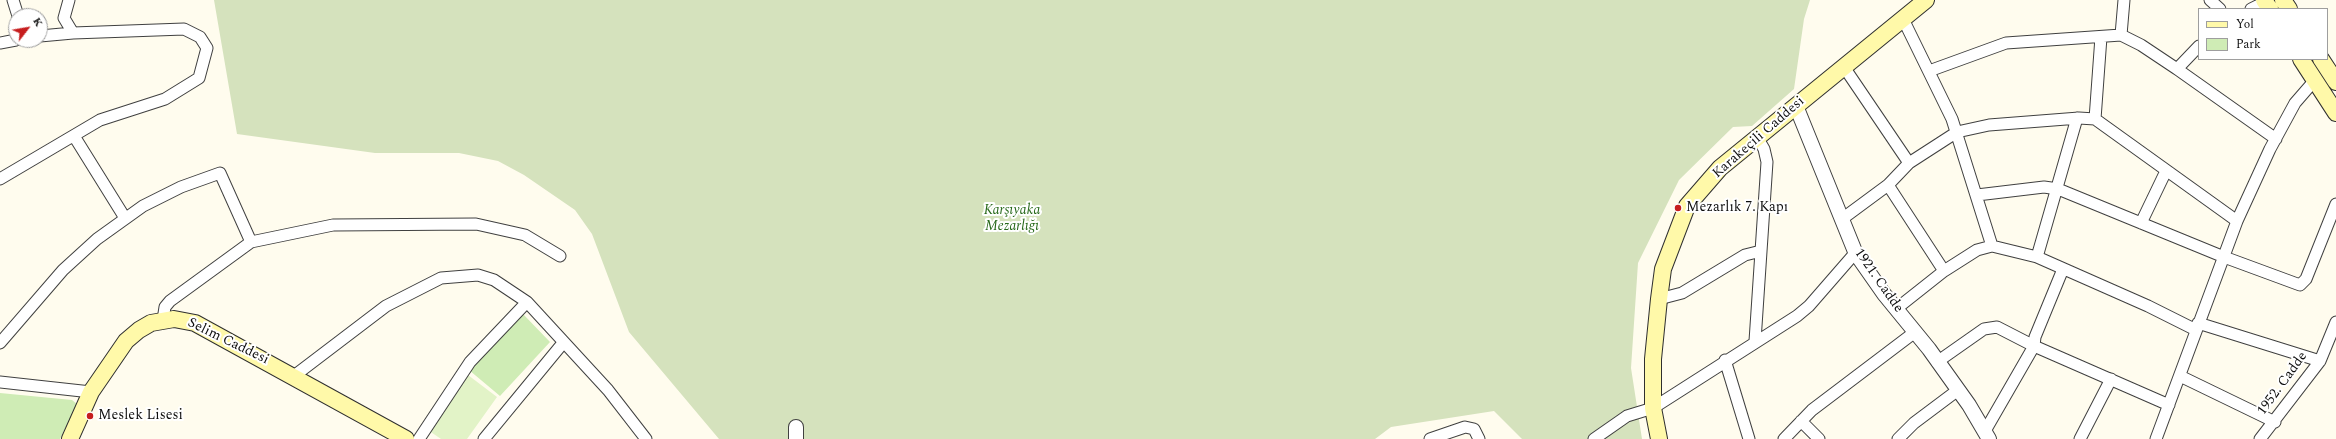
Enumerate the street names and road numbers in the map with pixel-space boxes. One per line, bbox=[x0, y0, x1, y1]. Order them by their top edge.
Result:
street label: Karakeçili Caddesi bbox=[1710, 93, 1808, 183]
street label: 1921. Cadde bbox=[1850, 246, 1906, 316]
street label: Selim Caddesi bbox=[185, 315, 271, 369]
street label: 1952. Cadde bbox=[2254, 349, 2312, 419]

